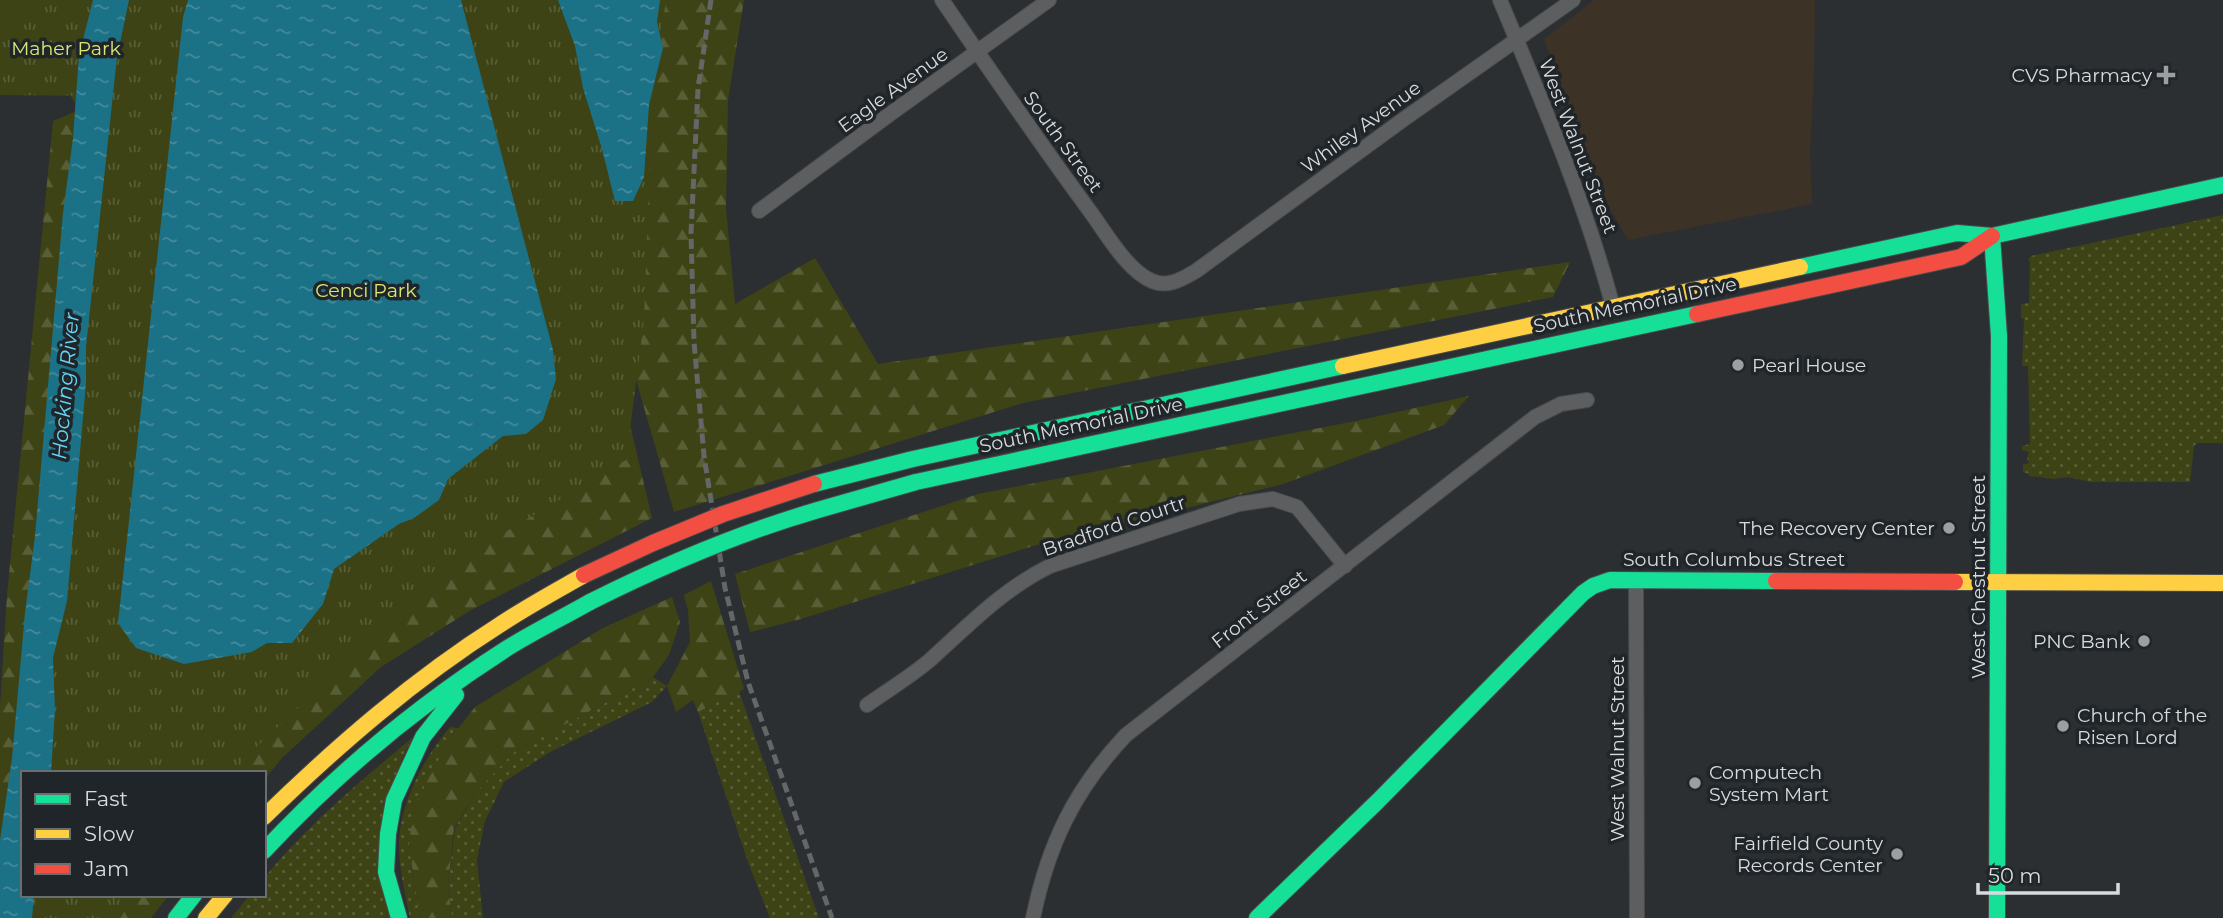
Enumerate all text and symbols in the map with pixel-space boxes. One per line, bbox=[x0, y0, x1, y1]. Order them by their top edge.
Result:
park label: Maher Park bbox=[11, 37, 121, 60]
street label: Eagle Avenue bbox=[834, 42, 952, 138]
street label: West Walnut Street bbox=[1534, 55, 1622, 237]
place label: CVS Pharmacy bbox=[2012, 64, 2153, 87]
marker: CVS Pharmacy bbox=[2158, 67, 2174, 83]
street label: Whiley Avenue bbox=[1297, 76, 1425, 178]
street label: South Street bbox=[1019, 87, 1108, 197]
street label: South Memorial Drive bbox=[1531, 272, 1739, 338]
park label: Cenci Park bbox=[315, 279, 417, 302]
water label: Hocking River bbox=[46, 311, 84, 460]
place label: Pearl House bbox=[1752, 354, 1866, 377]
marker: Pearl House bbox=[1730, 357, 1746, 373]
street label: South Memorial Drive bbox=[977, 392, 1185, 458]
street label: West Chestnut Street bbox=[1967, 475, 1990, 679]
street label: Bradford Courtr bbox=[1040, 491, 1188, 561]
place label: The Recovery Center bbox=[1739, 517, 1935, 540]
marker: The Recovery Center bbox=[1941, 520, 1957, 536]
street label: South Columbus Street bbox=[1623, 548, 1845, 571]
street label: Front Street bbox=[1207, 565, 1311, 653]
place label: PNC Bank bbox=[2033, 630, 2131, 653]
marker: PNC Bank bbox=[2136, 633, 2152, 649]
street label: West Walnut Street bbox=[1606, 656, 1629, 842]
place label: Church of the Risen Lord bbox=[2077, 704, 2207, 749]
marker: Church of the Risen Lord bbox=[2055, 718, 2071, 734]
place label: Computech System Mart bbox=[1709, 761, 1829, 806]
legend bbox=[21, 771, 266, 897]
marker: Computech System Mart bbox=[1687, 775, 1703, 791]
text: Fast bbox=[84, 786, 128, 811]
text: Slow bbox=[84, 821, 134, 846]
place label: Fairfield County Records Center bbox=[1733, 832, 1884, 877]
marker: Fairfield County Records Center bbox=[1889, 846, 1905, 862]
scale bar bbox=[1978, 852, 2118, 896]
text: Jam bbox=[83, 856, 129, 881]
text: 50 m bbox=[1988, 863, 2042, 888]

